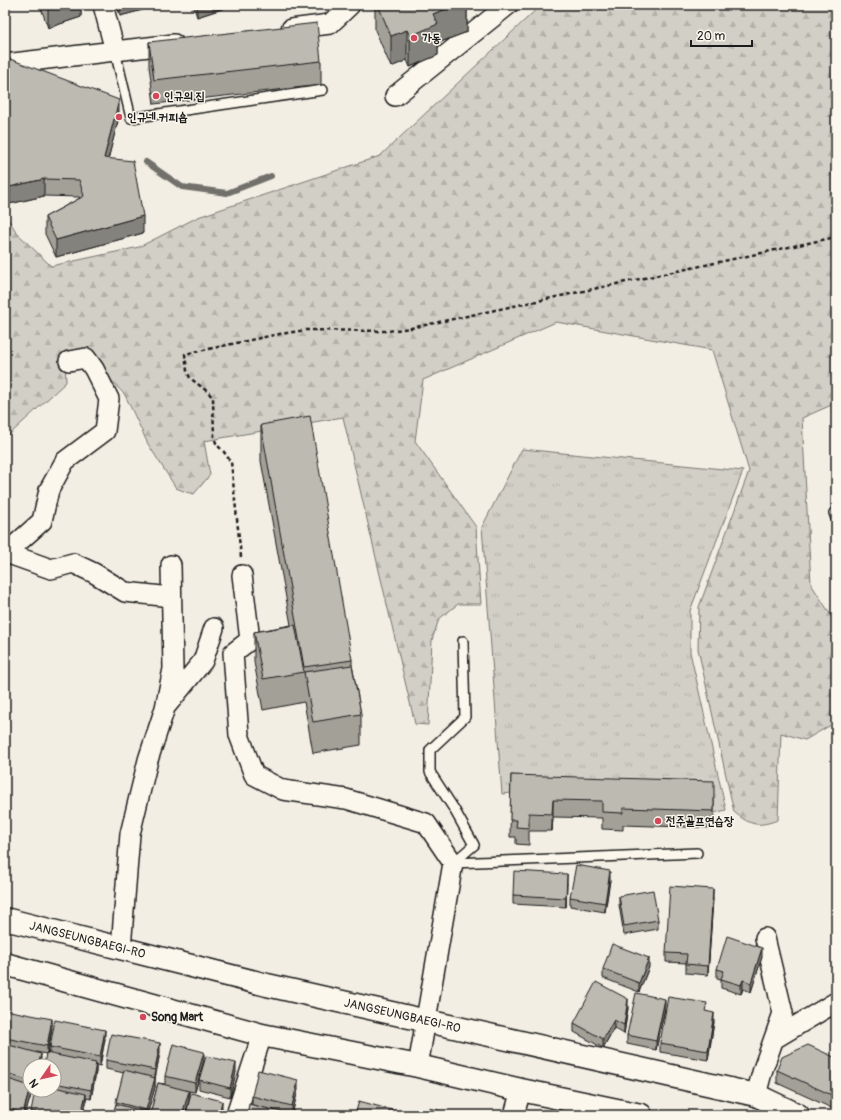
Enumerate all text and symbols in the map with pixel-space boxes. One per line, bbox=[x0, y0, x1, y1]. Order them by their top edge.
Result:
scale bar bbox=[691, 22, 752, 48]
text: 20 m bbox=[697, 29, 726, 44]
place label: 가동 bbox=[422, 31, 441, 46]
marker: 가동 bbox=[409, 33, 419, 43]
place label: 인규의 집 bbox=[164, 89, 205, 104]
marker: 인규의 집 bbox=[151, 91, 161, 101]
place label: 인규네 커피숍 bbox=[127, 110, 188, 125]
marker: 인규네 커피숍 bbox=[114, 112, 124, 122]
place label: 전주골프연습장 bbox=[666, 814, 734, 829]
marker: 전주골프연습장 bbox=[653, 816, 663, 826]
street label: JANGSEUNGBAEGI-RO bbox=[28, 918, 147, 962]
street label: JANGSEUNGBAEGI-RO bbox=[343, 995, 462, 1036]
place label: Song Mart bbox=[151, 1010, 204, 1025]
marker: Song Mart bbox=[138, 1012, 148, 1022]
north arrow bbox=[22, 1058, 62, 1098]
text: N bbox=[26, 1076, 42, 1090]

